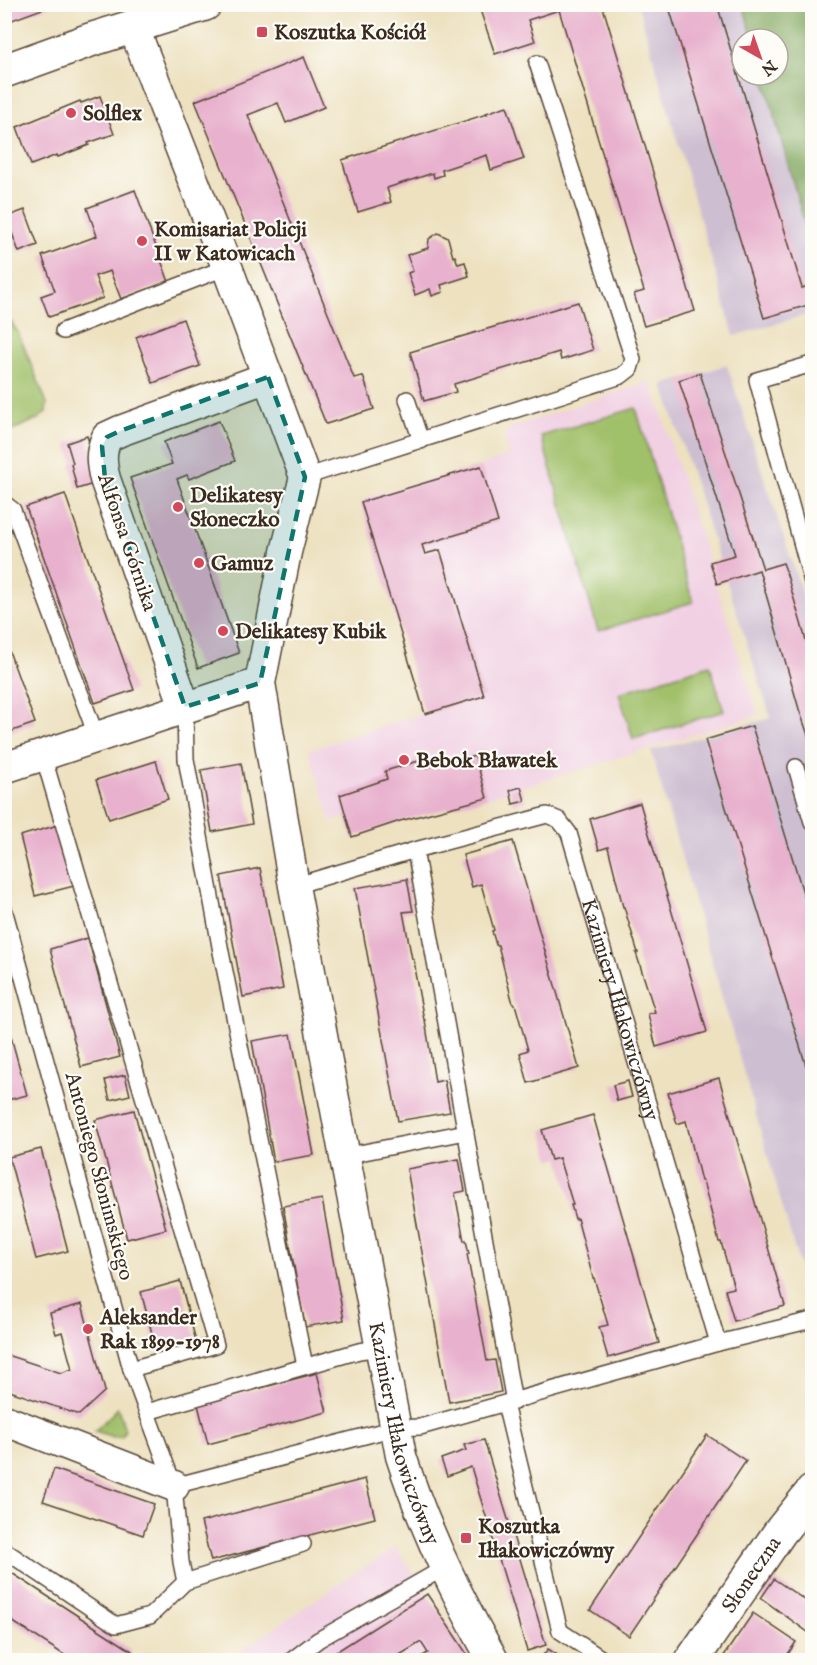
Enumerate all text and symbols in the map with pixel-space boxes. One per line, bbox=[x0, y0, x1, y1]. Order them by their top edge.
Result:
place label: Koszutka Kościół bbox=[274, 20, 427, 47]
marker: Koszutka Kościół bbox=[255, 25, 269, 39]
north arrow bbox=[730, 27, 790, 87]
text: N bbox=[757, 54, 781, 79]
place label: Solflex bbox=[83, 101, 143, 128]
marker: Solflex bbox=[64, 106, 78, 120]
place label: Komisariat Policji II w Katowicach bbox=[154, 217, 307, 268]
marker: Komisariat Policji II w Katowicach bbox=[135, 234, 149, 248]
street label: Alfonsa Górnika bbox=[90, 469, 163, 616]
place label: Delikatesy Słoneczko bbox=[190, 483, 283, 534]
marker: Delikatesy Słoneczko bbox=[171, 500, 185, 514]
place label: Gamuz bbox=[211, 551, 274, 578]
marker: Gamuz bbox=[192, 556, 206, 570]
place label: Delikatesy Kubik bbox=[235, 619, 387, 646]
marker: Delikatesy Kubik bbox=[216, 624, 230, 638]
place label: Bebok Bławatek bbox=[416, 748, 558, 775]
marker: Bebok Bławatek bbox=[397, 753, 411, 767]
street label: Kazimiery Iłłakowiczówny bbox=[574, 896, 664, 1125]
street label: Antoniego Słonimskiego bbox=[58, 1068, 139, 1283]
place label: Aleksander Rak 1899-1978 bbox=[99, 1305, 220, 1356]
street label: Kazimiery Iłłakowiczówny bbox=[361, 1320, 445, 1550]
marker: Aleksander Rak 1899-1978 bbox=[81, 1322, 95, 1336]
place label: Koszutka Iłłakowiczówny bbox=[478, 1514, 615, 1565]
marker: Koszutka Iłłakowiczówny bbox=[459, 1531, 473, 1545]
street label: Słoneczna bbox=[716, 1531, 789, 1619]

